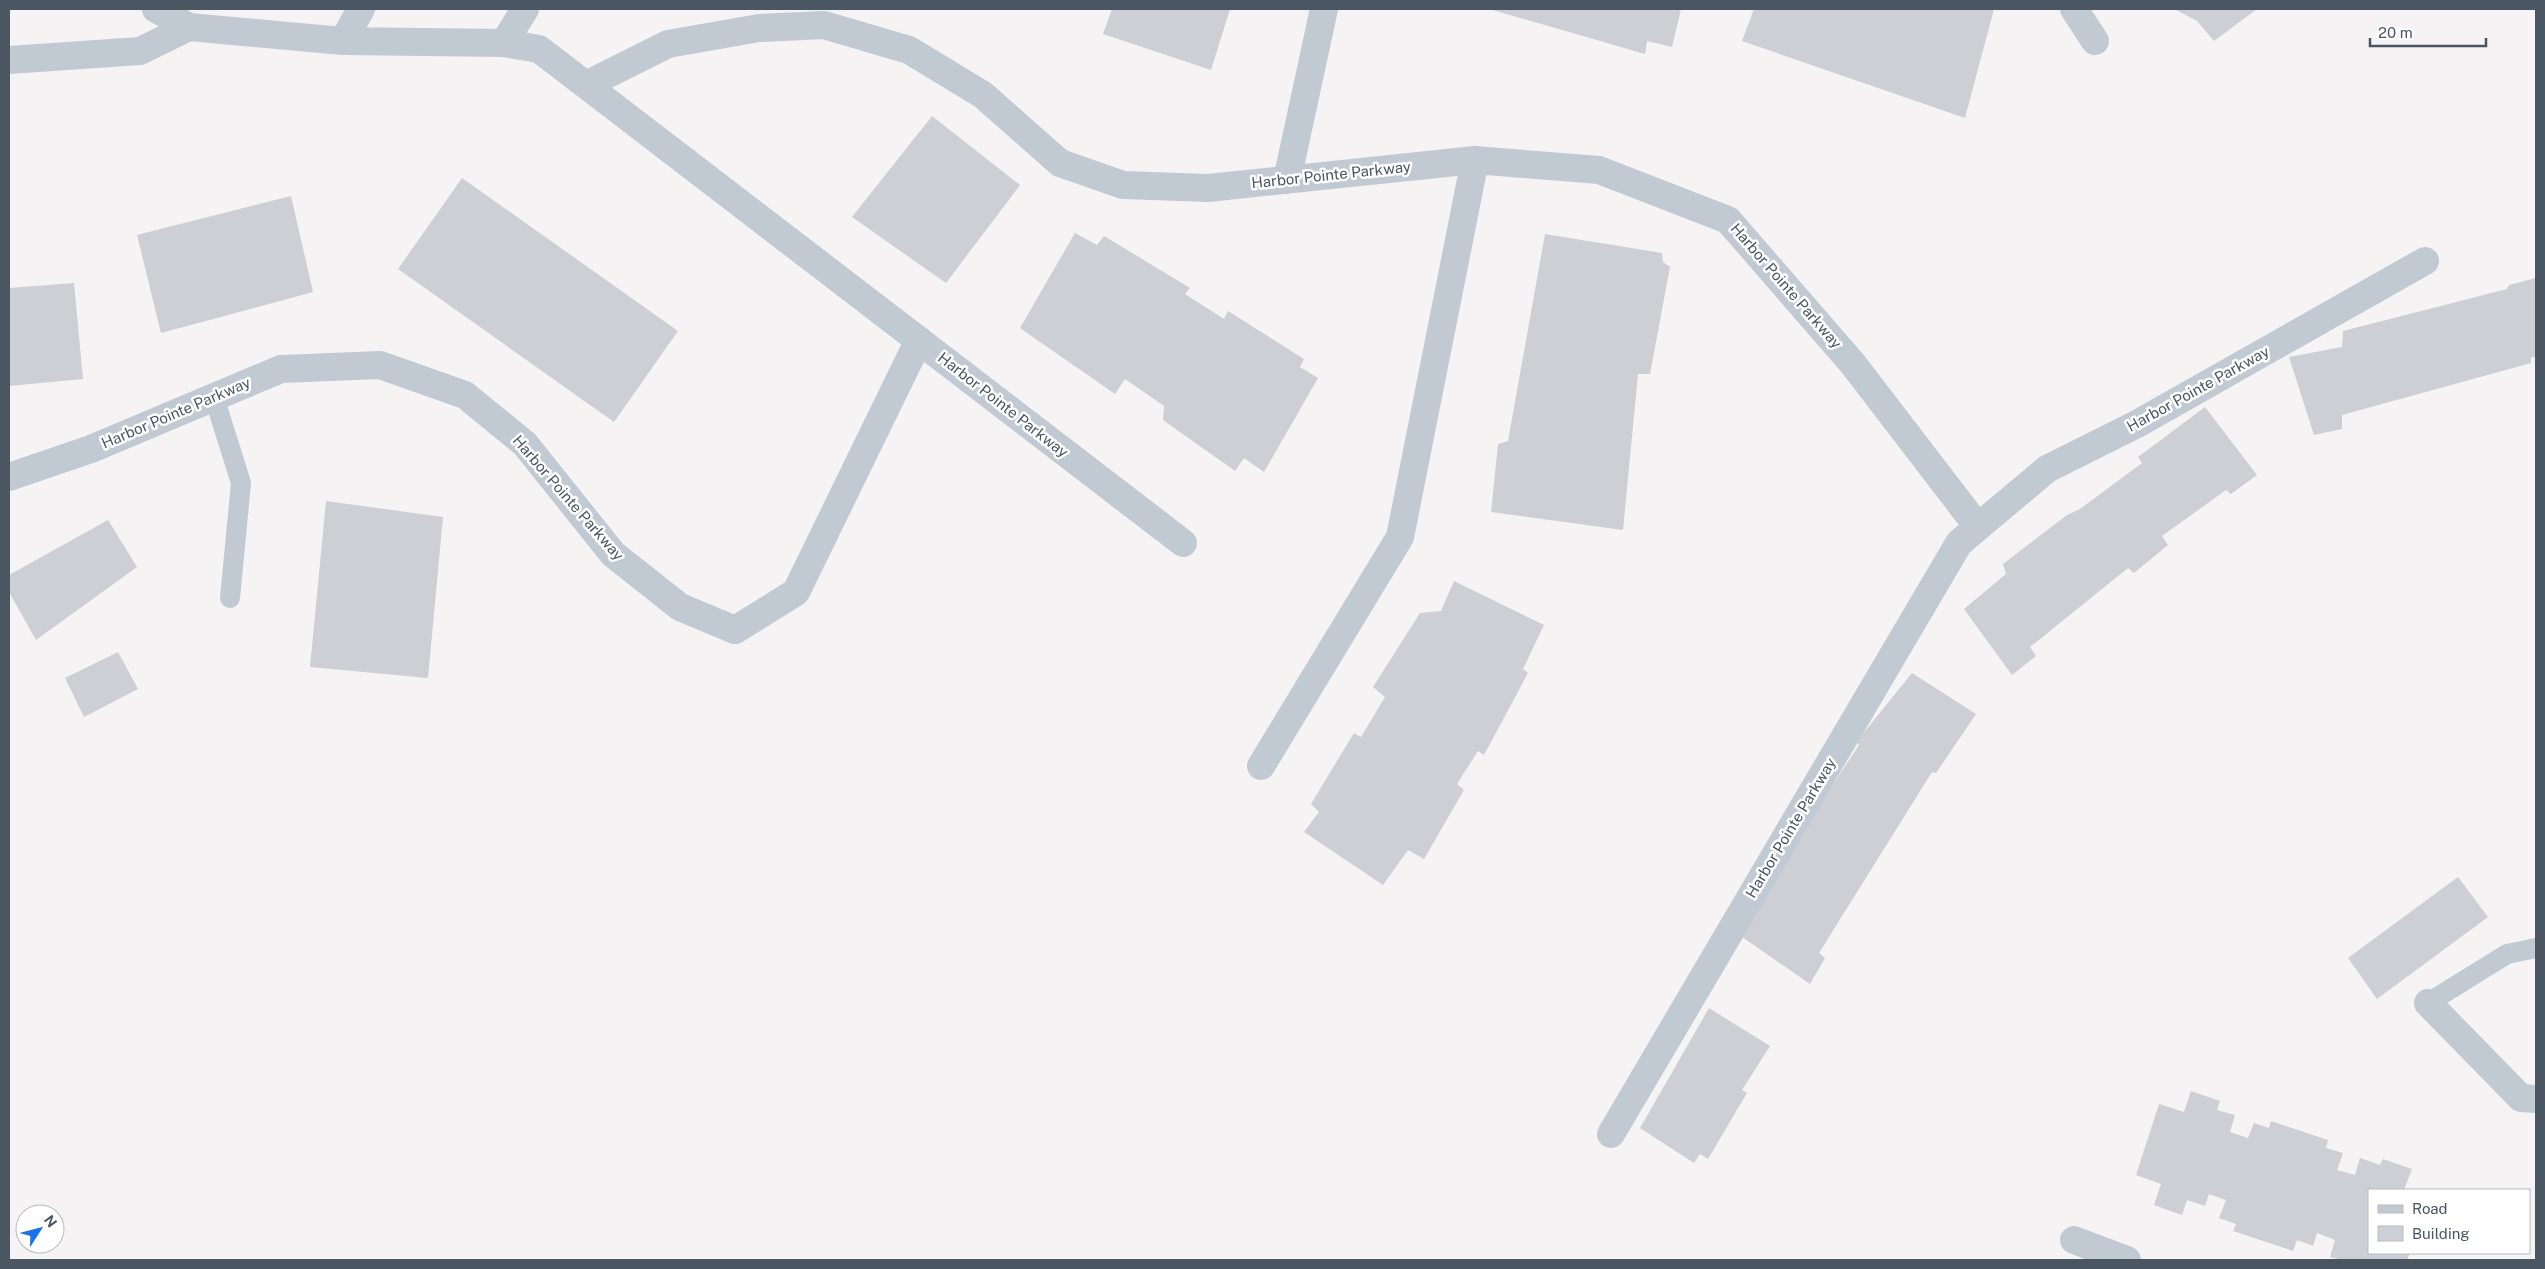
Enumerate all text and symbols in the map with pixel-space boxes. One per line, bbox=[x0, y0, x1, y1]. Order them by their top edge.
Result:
scale bar bbox=[2370, 15, 2486, 47]
text: 20 m bbox=[2378, 24, 2413, 41]
street label: Harbor Pointe Parkway bbox=[1250, 158, 1411, 191]
street label: Harbor Pointe Parkway bbox=[1727, 220, 1845, 352]
street label: Harbor Pointe Parkway bbox=[2124, 342, 2272, 435]
street label: Harbor Pointe Parkway bbox=[935, 349, 1072, 461]
street label: Harbor Pointe Parkway bbox=[99, 373, 253, 452]
street label: Harbor Pointe Parkway bbox=[509, 432, 627, 564]
street label: Harbor Pointe Parkway bbox=[1742, 755, 1839, 901]
legend bbox=[2368, 1189, 2530, 1254]
text: Road bbox=[2412, 1200, 2448, 1217]
north arrow bbox=[15, 1204, 65, 1254]
text: N bbox=[41, 1212, 60, 1230]
text: Building bbox=[2412, 1225, 2470, 1242]

